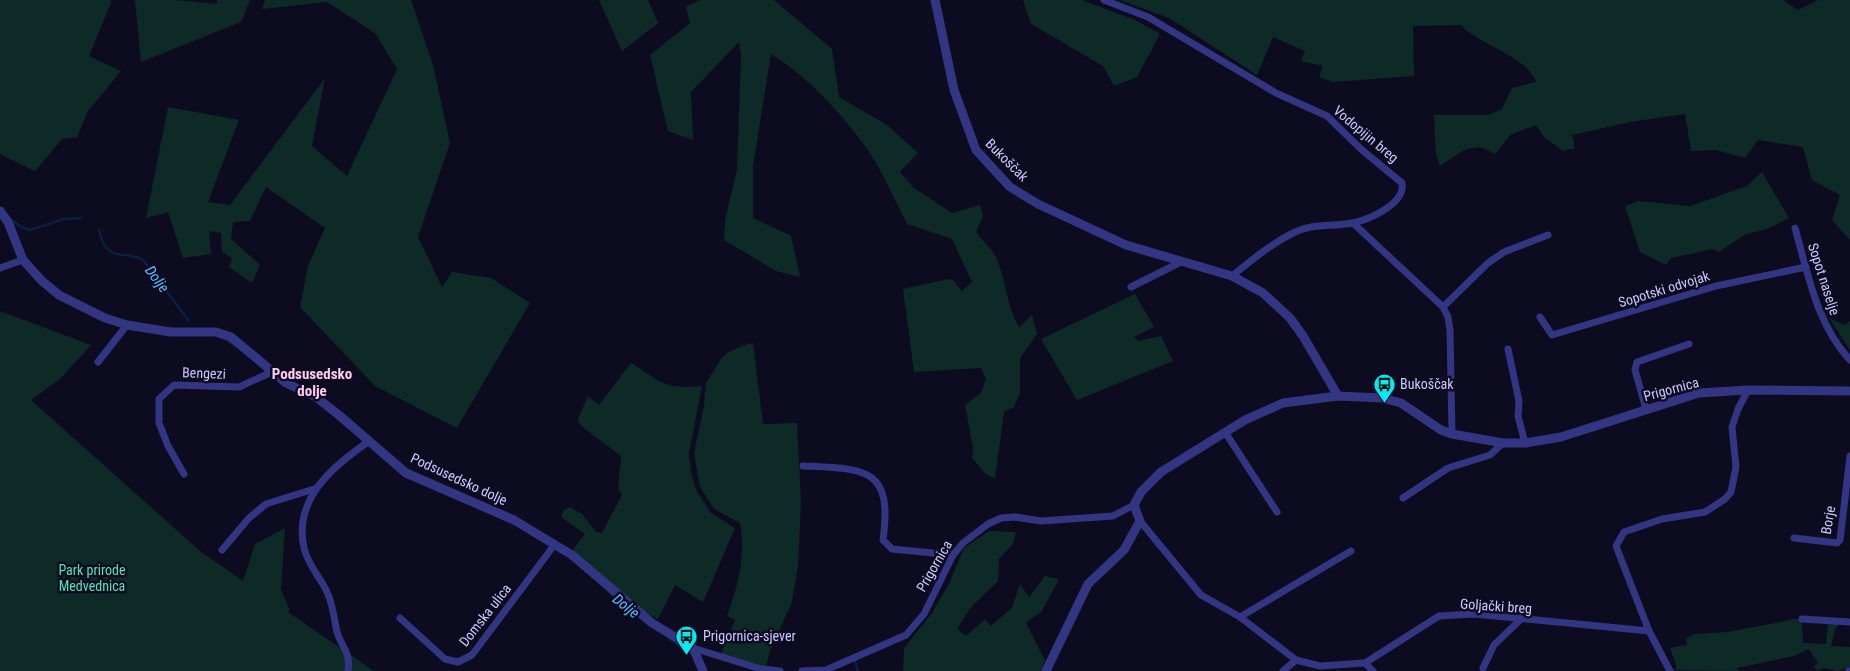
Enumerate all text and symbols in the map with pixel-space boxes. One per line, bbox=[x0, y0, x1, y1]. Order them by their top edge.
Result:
street label: Vodopijin breg bbox=[1330, 102, 1402, 166]
street label: Bukoščak bbox=[982, 135, 1032, 185]
street label: Sopot naselje bbox=[1805, 241, 1843, 318]
water label: Dolje bbox=[141, 262, 173, 296]
street label: Sopotski odvojak bbox=[1616, 267, 1712, 310]
street label: Bengezi bbox=[182, 364, 226, 382]
district label: Podsusedsko dolje bbox=[272, 365, 352, 400]
bus stop icon: Bukoščak bbox=[1372, 372, 1396, 403]
street label: Prigornica bbox=[1642, 374, 1700, 404]
place label: Bukoščak bbox=[1400, 376, 1454, 392]
street label: Podsusedsko dolje bbox=[408, 450, 510, 509]
street label: Borje bbox=[1818, 504, 1838, 535]
street label: Prigornica bbox=[913, 537, 955, 595]
park label: Park prirode Medvednica bbox=[58, 562, 126, 594]
street label: Domska ulica bbox=[456, 581, 514, 649]
water label: Dolje bbox=[609, 590, 643, 622]
street label: Goljački breg bbox=[1459, 596, 1533, 616]
bus stop icon: Prigornica-sjever bbox=[675, 624, 699, 655]
place label: Prigornica-sjever bbox=[703, 628, 796, 644]

